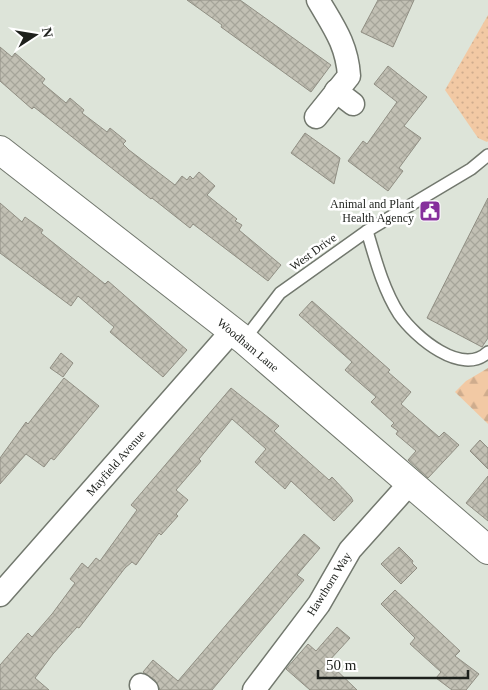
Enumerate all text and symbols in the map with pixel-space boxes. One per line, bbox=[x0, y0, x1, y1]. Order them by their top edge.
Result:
north arrow bbox=[10, 10, 60, 60]
text: N bbox=[39, 26, 56, 39]
place label: Animal and Plant Health Agency bbox=[330, 197, 415, 225]
public building icon: Animal and Plant Health Agency bbox=[418, 199, 442, 223]
street label: West Drive bbox=[287, 230, 339, 274]
street label: Woodham Lane bbox=[214, 315, 282, 375]
street label: Mayfield Avenue bbox=[84, 427, 148, 499]
street label: Hawthorn Way bbox=[304, 550, 354, 618]
scale bar bbox=[318, 648, 468, 680]
text: 50 m bbox=[326, 657, 357, 673]

